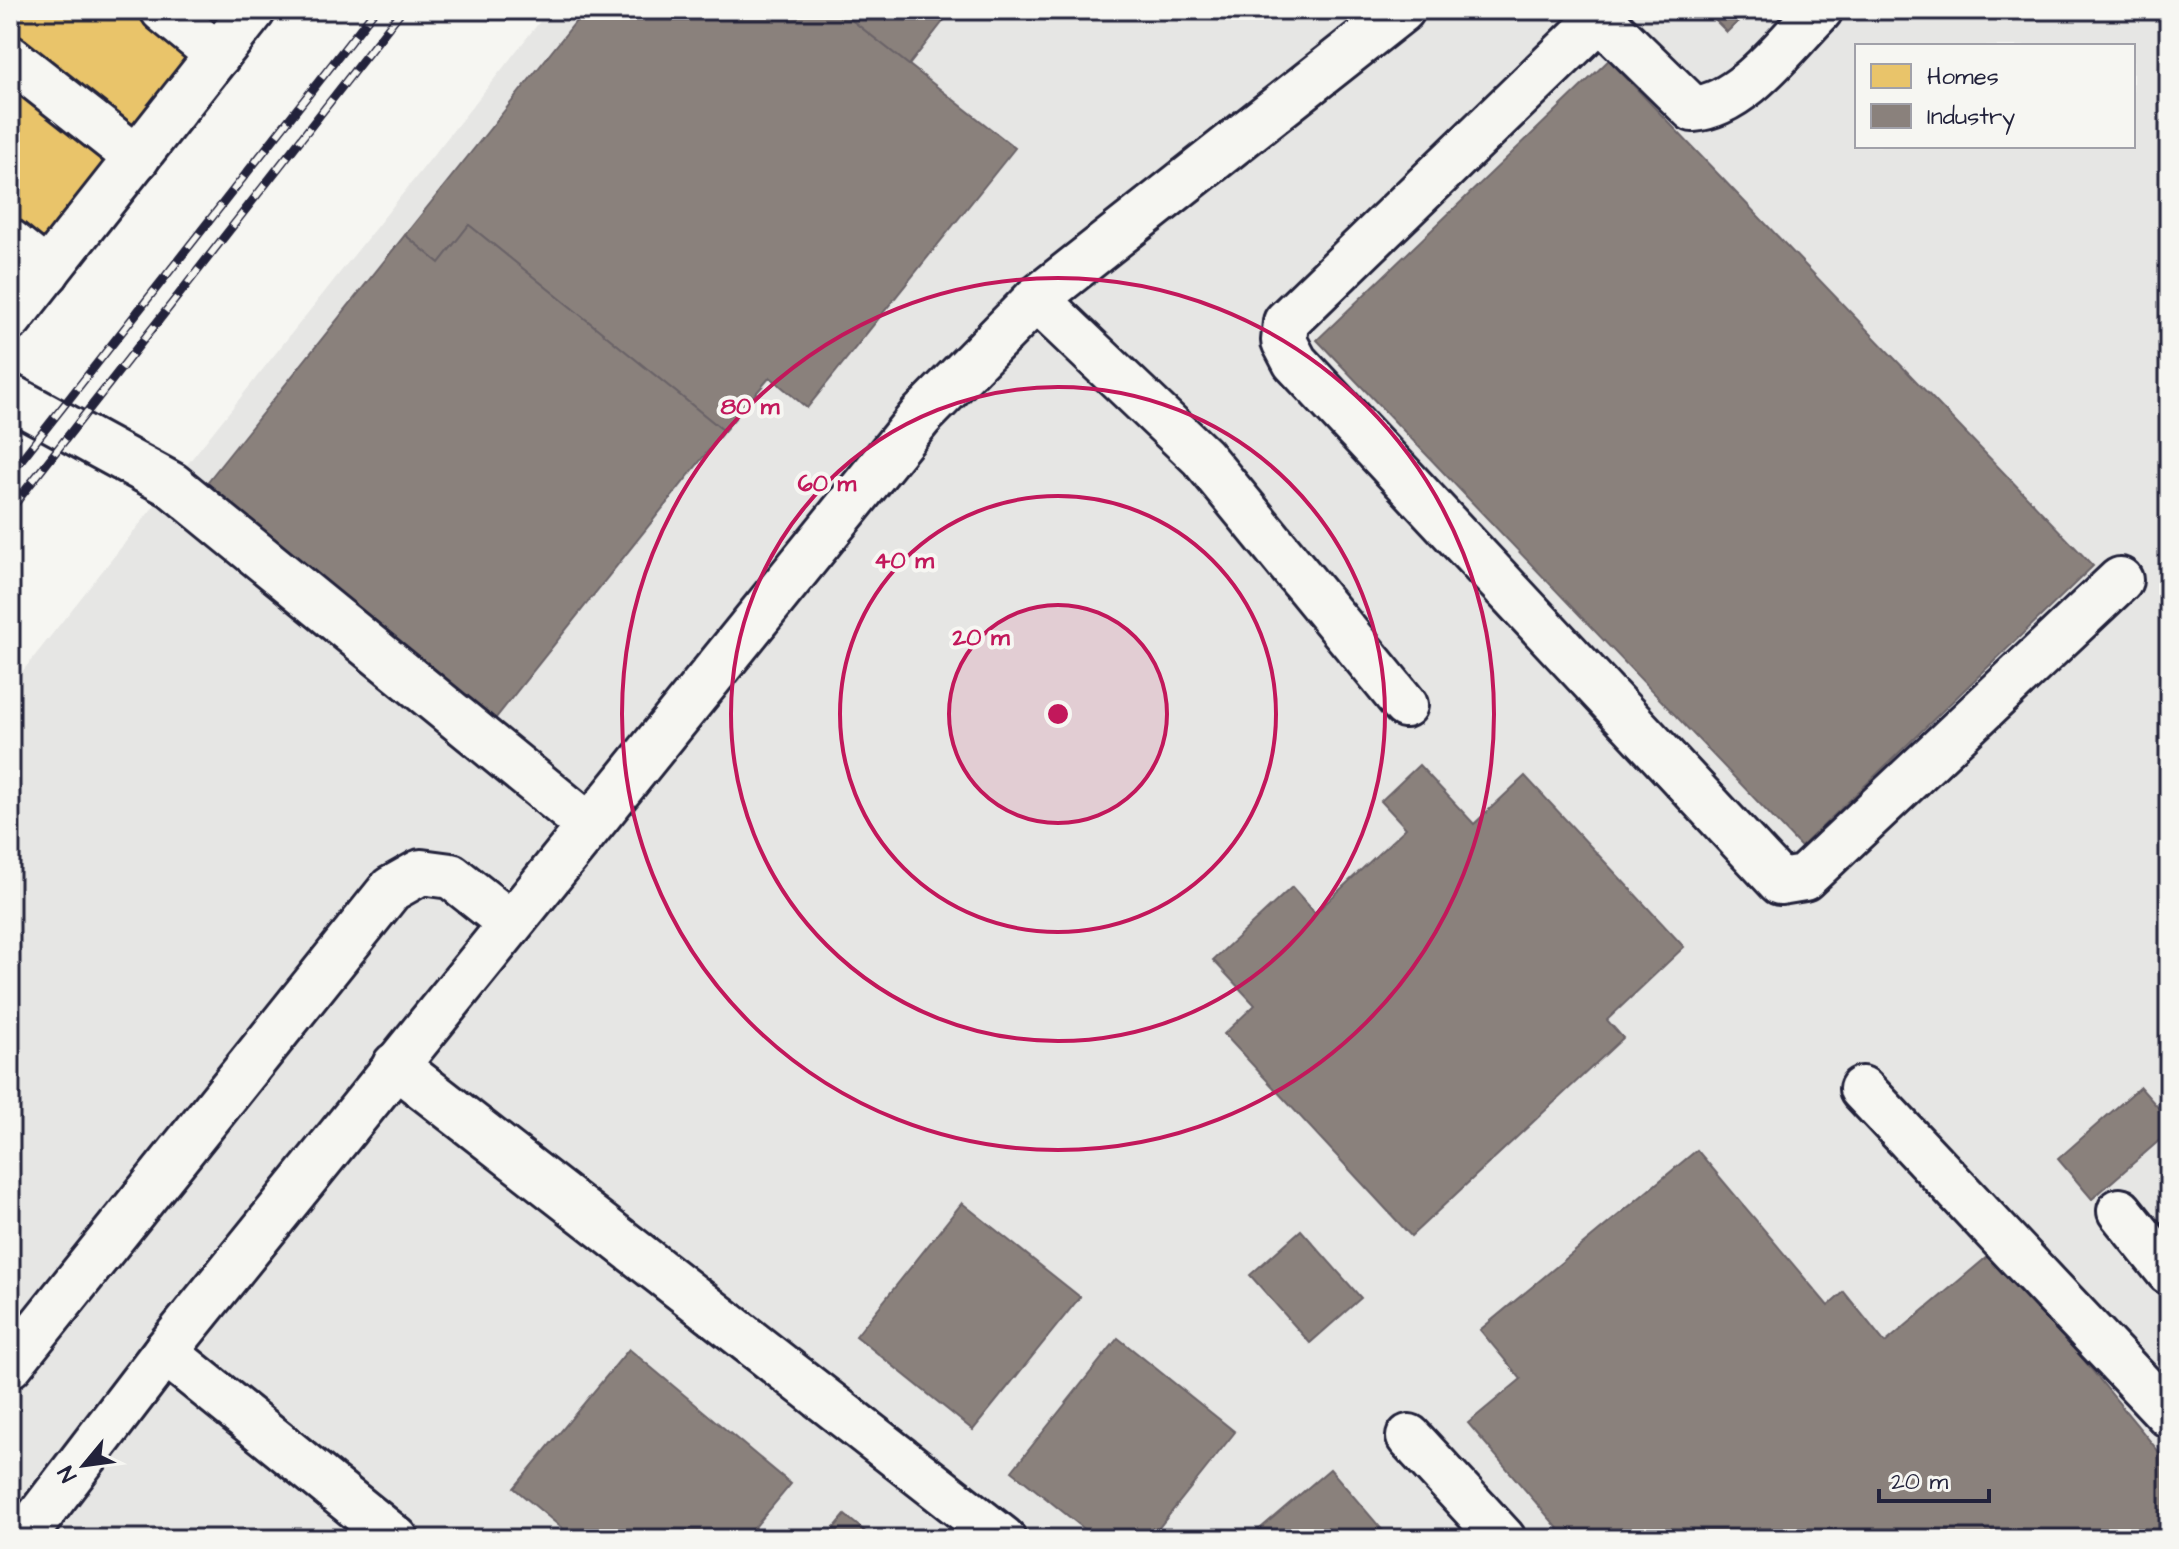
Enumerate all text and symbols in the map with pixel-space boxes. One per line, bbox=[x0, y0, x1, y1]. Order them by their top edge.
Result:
legend bbox=[1855, 44, 2135, 148]
text: Homes bbox=[1927, 60, 1999, 94]
text: Industry bbox=[1927, 100, 2015, 135]
text: 80 m bbox=[721, 390, 780, 424]
text: 60 m bbox=[798, 467, 857, 501]
text: 40 m bbox=[874, 544, 934, 578]
text: 20 m bbox=[951, 621, 1010, 655]
centre of rings bbox=[1044, 700, 1072, 728]
north arrow bbox=[44, 1425, 124, 1505]
scale bar bbox=[1879, 1453, 1989, 1503]
text: N bbox=[51, 1460, 85, 1488]
text: 20 m bbox=[1891, 1465, 1948, 1499]

